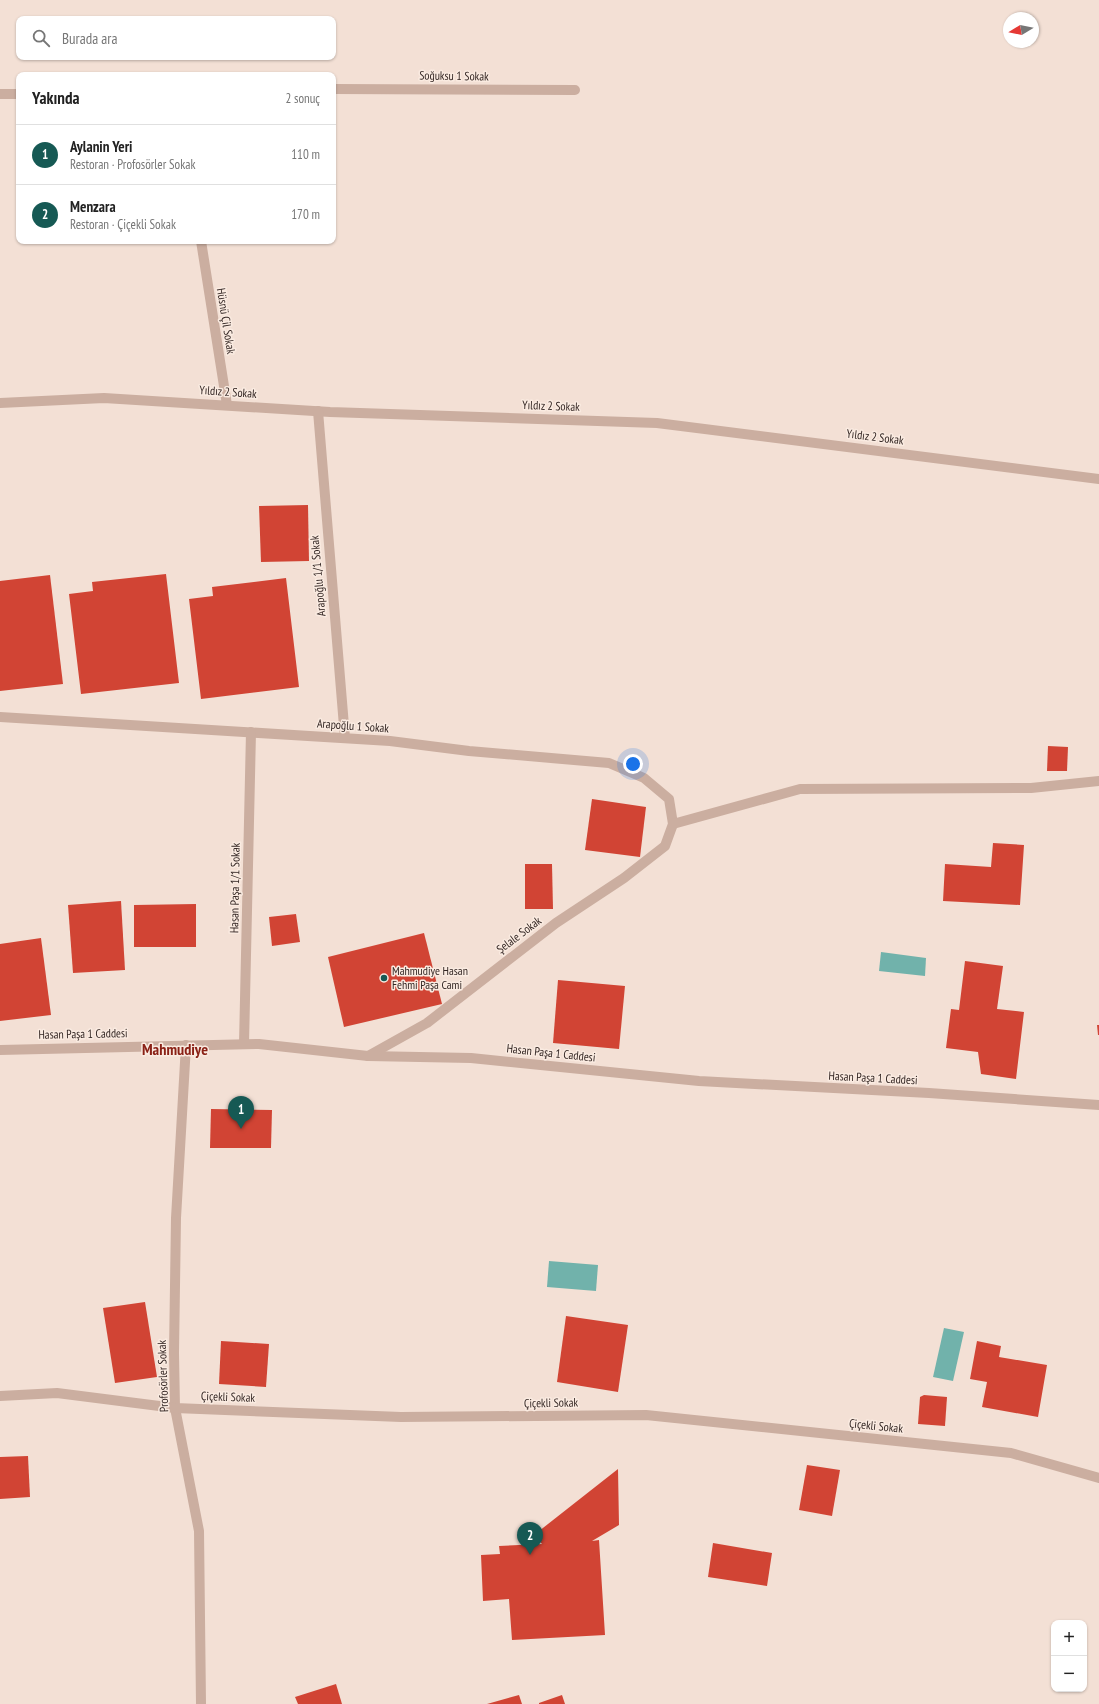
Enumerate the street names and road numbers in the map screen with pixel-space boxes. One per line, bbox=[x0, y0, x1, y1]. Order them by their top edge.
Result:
street label: Soğuksu 1 Sokak bbox=[419, 67, 489, 84]
street label: Hüsnü Çil Sokak bbox=[214, 287, 239, 355]
street label: Yıldız 2 Sokak bbox=[199, 382, 258, 401]
street label: Yıldız 2 Sokak bbox=[522, 397, 580, 414]
street label: Yıldız 2 Sokak bbox=[846, 426, 905, 447]
street label: Arapoğlu 1/1 Sokak bbox=[306, 535, 329, 617]
street label: Arapoğlu 1 Sokak bbox=[316, 715, 390, 736]
street label: Hasan Paşa 1/1 Sokak bbox=[226, 842, 243, 933]
street label: Şelale Sokak bbox=[493, 913, 544, 956]
street label: Hasan Paşa 1 Caddesi bbox=[38, 1025, 128, 1042]
street label: Hasan Paşa 1 Caddesi bbox=[506, 1040, 596, 1065]
street label: Hasan Paşa 1 Caddesi bbox=[828, 1068, 918, 1087]
street label: Profosörler Sokak bbox=[154, 1339, 171, 1412]
street label: Çiçekli Sokak bbox=[201, 1388, 256, 1405]
street label: Çiçekli Sokak bbox=[524, 1395, 579, 1410]
street label: Çiçekli Sokak bbox=[848, 1415, 904, 1436]

